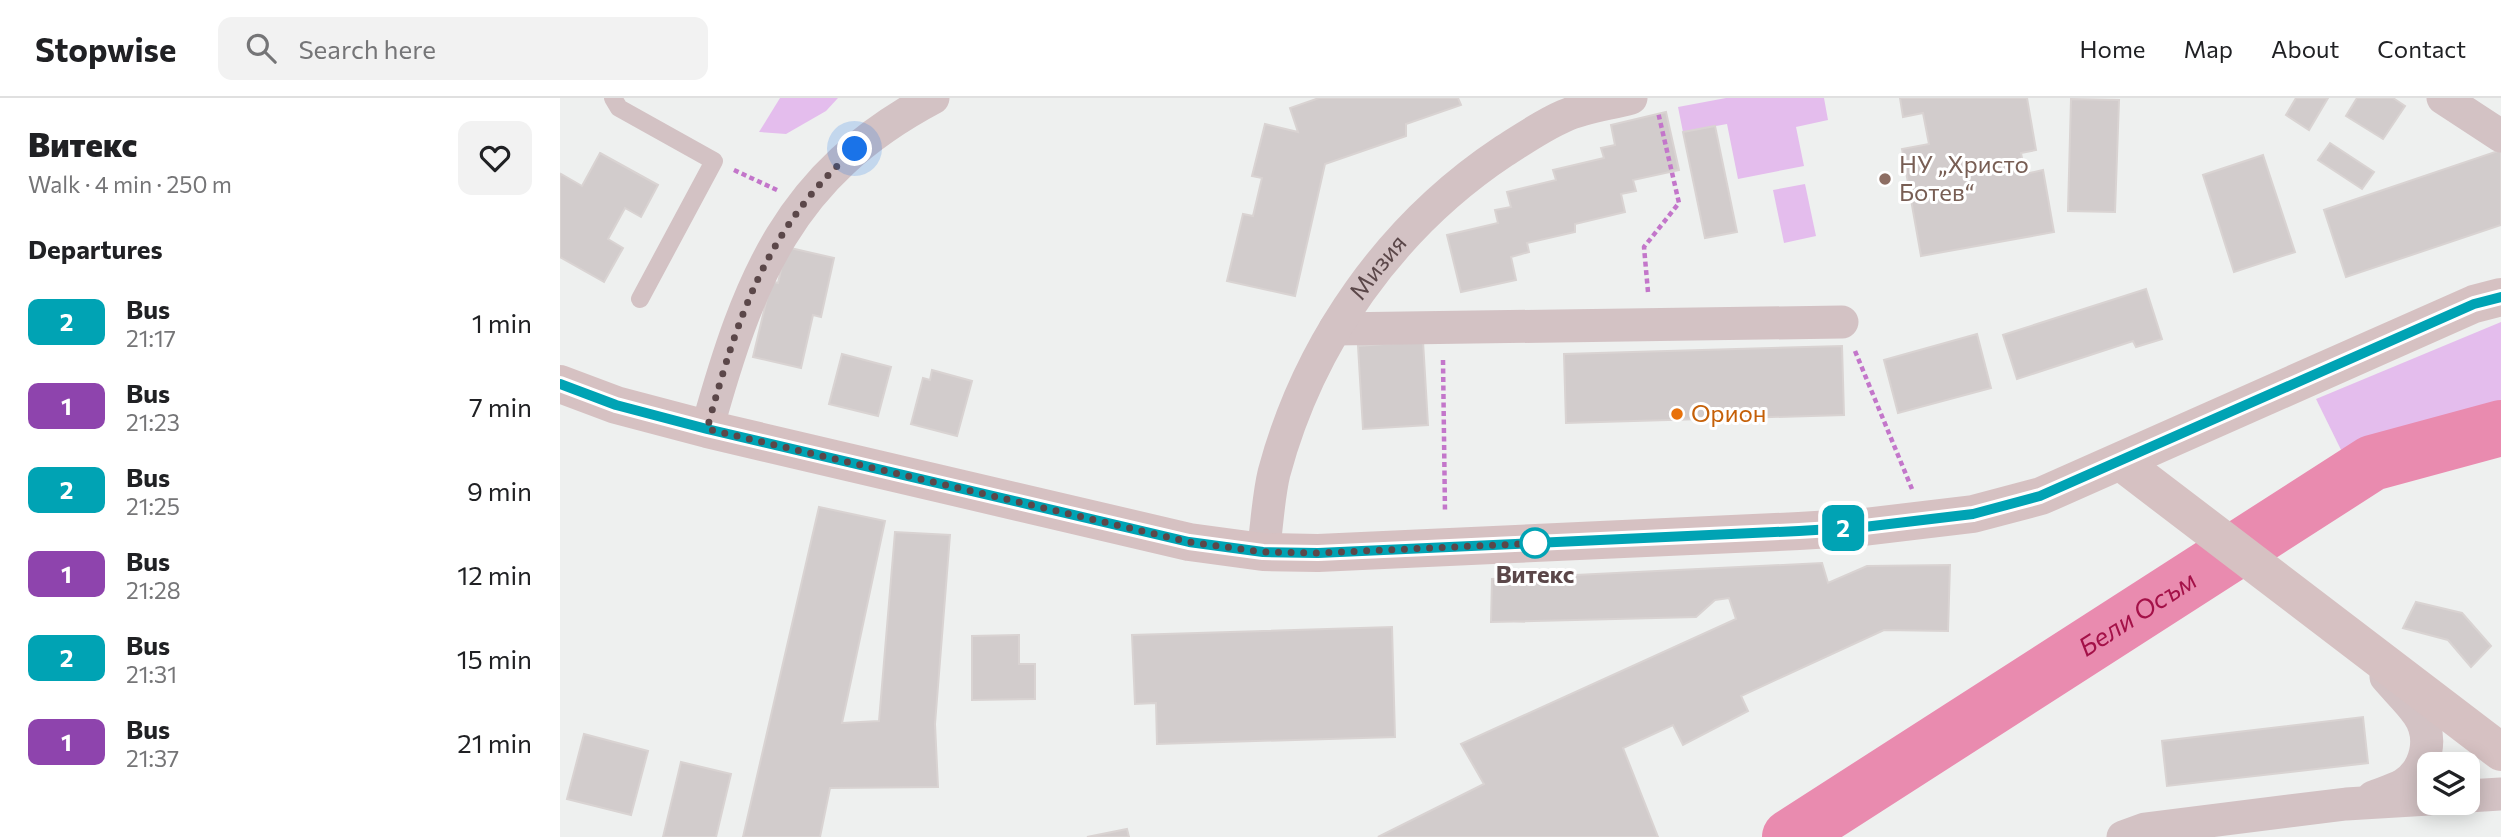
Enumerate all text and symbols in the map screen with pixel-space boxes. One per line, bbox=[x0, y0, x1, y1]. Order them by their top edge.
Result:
search box bbox=[218, 17, 708, 80]
text: Stopwise bbox=[35, 28, 176, 69]
icon: search bbox=[242, 29, 280, 67]
text: Search here bbox=[298, 33, 436, 64]
text: Home bbox=[2080, 34, 2146, 63]
text: Map bbox=[2184, 34, 2233, 63]
text: About bbox=[2271, 34, 2339, 63]
text: Contact bbox=[2377, 34, 2466, 63]
button: heart bbox=[458, 121, 532, 195]
text: Витекс bbox=[28, 123, 137, 164]
your location bbox=[837, 131, 872, 166]
place label: НУ „Христо Ботев“ bbox=[1899, 149, 2029, 206]
text: Walk · 4 min · 250 m bbox=[28, 170, 232, 198]
marker: НУ „Христо Ботев“ bbox=[1877, 171, 1893, 187]
street label: Мизия bbox=[1342, 228, 1412, 305]
text: Departures bbox=[28, 233, 163, 264]
text: Bus bbox=[126, 293, 170, 324]
text: 2 bbox=[60, 307, 73, 336]
text: 1 min bbox=[472, 307, 532, 338]
text: 21:17 bbox=[126, 324, 176, 352]
text: Bus bbox=[126, 377, 170, 408]
text: 1 bbox=[61, 391, 72, 420]
text: 7 min bbox=[469, 391, 532, 422]
place label: Орион bbox=[1691, 398, 1766, 427]
marker: Орион bbox=[1669, 406, 1685, 422]
text: 21:23 bbox=[126, 408, 180, 436]
text: Bus bbox=[126, 461, 170, 492]
text: 2 bbox=[60, 475, 73, 504]
text: 9 min bbox=[467, 475, 532, 506]
text: 21:25 bbox=[126, 492, 180, 520]
line badge: 2 bbox=[1820, 505, 1866, 551]
text: 2 bbox=[1836, 513, 1850, 542]
marker: Витекс bbox=[1520, 528, 1550, 558]
text: Bus bbox=[126, 545, 170, 576]
text: 1 bbox=[61, 559, 72, 588]
text: 12 min bbox=[457, 559, 532, 590]
place label: Витекс bbox=[1496, 559, 1574, 588]
water label: Бели Осъм bbox=[2072, 563, 2201, 662]
text: 21:28 bbox=[126, 576, 181, 604]
text: Bus bbox=[126, 629, 170, 660]
text: 2 bbox=[60, 643, 73, 672]
text: 15 min bbox=[457, 643, 532, 674]
text: 21:31 bbox=[126, 660, 177, 688]
text: Bus bbox=[126, 713, 170, 744]
text: 1 bbox=[61, 727, 72, 756]
text: 21 min bbox=[457, 727, 532, 758]
text: 21:37 bbox=[126, 744, 179, 772]
map controls bbox=[2417, 752, 2480, 815]
button: layers bbox=[2417, 752, 2480, 815]

